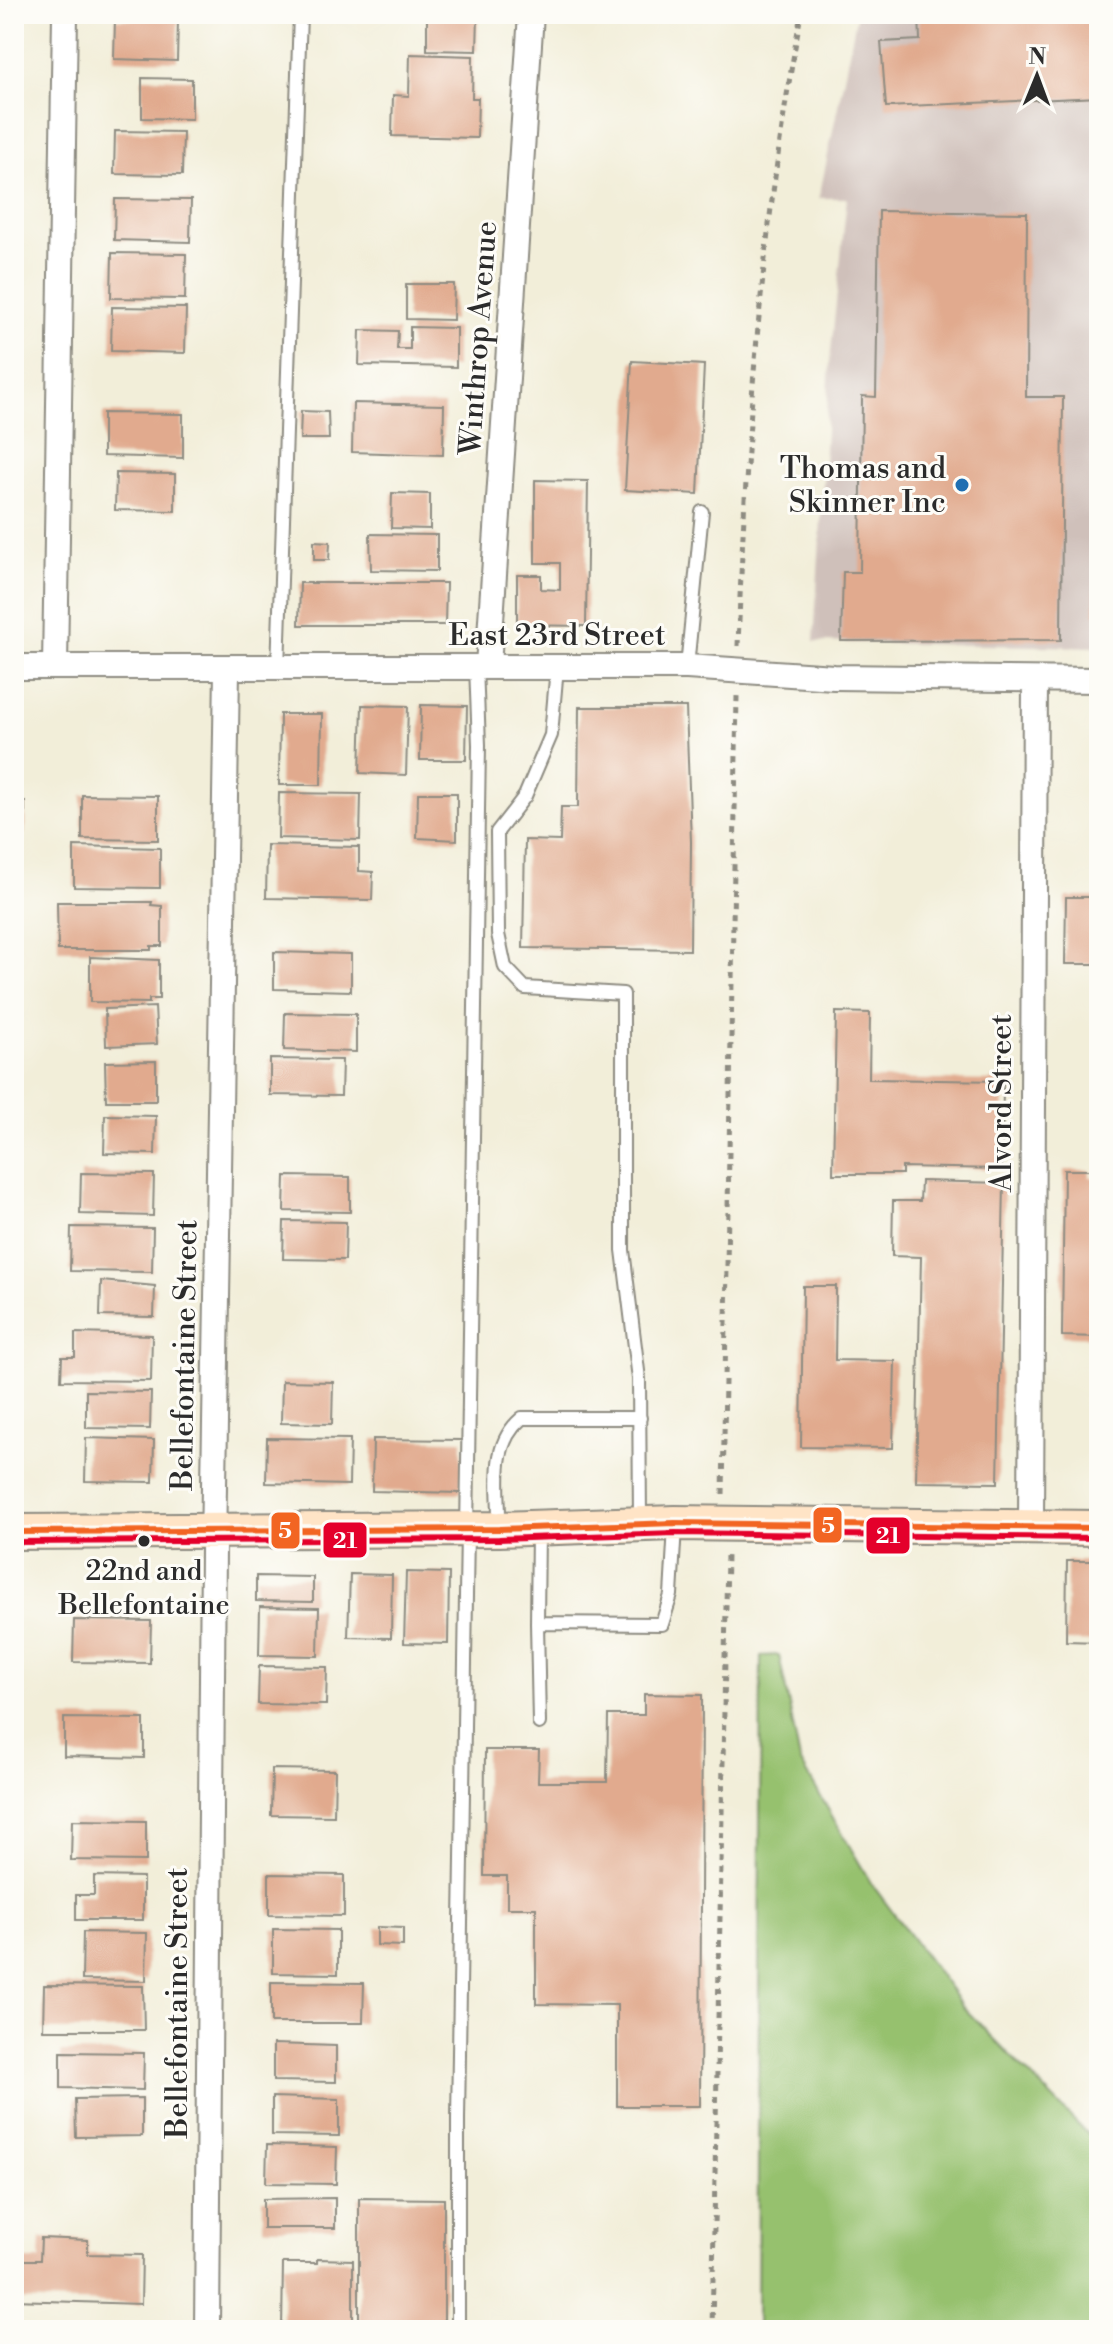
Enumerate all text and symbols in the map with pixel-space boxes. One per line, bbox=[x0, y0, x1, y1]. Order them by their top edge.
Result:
north arrow bbox=[997, 36, 1077, 116]
text: N bbox=[1028, 44, 1047, 71]
street label: Winthrop Avenue bbox=[452, 220, 506, 457]
place label: Thomas and Skinner Inc bbox=[780, 450, 946, 522]
marker: Thomas and Skinner Inc bbox=[953, 476, 971, 494]
street label: East 23rd Street bbox=[448, 617, 666, 655]
street label: Alvord Street bbox=[983, 1014, 1021, 1193]
street label: Bellefontaine Street bbox=[164, 1219, 206, 1492]
line badge: 5 bbox=[812, 1506, 843, 1544]
line badge: 5 bbox=[270, 1511, 301, 1550]
text: 5 bbox=[821, 1513, 835, 1540]
line badge: 21 bbox=[865, 1516, 911, 1555]
text: 5 bbox=[278, 1518, 292, 1545]
line badge: 21 bbox=[322, 1521, 368, 1559]
text: 21 bbox=[876, 1523, 901, 1550]
text: 21 bbox=[333, 1528, 358, 1555]
marker: 22nd and Bellefontaine bbox=[136, 1533, 152, 1549]
place label: 22nd and Bellefontaine bbox=[57, 1554, 230, 1623]
street label: Bellefontaine Street bbox=[159, 1867, 197, 2140]

